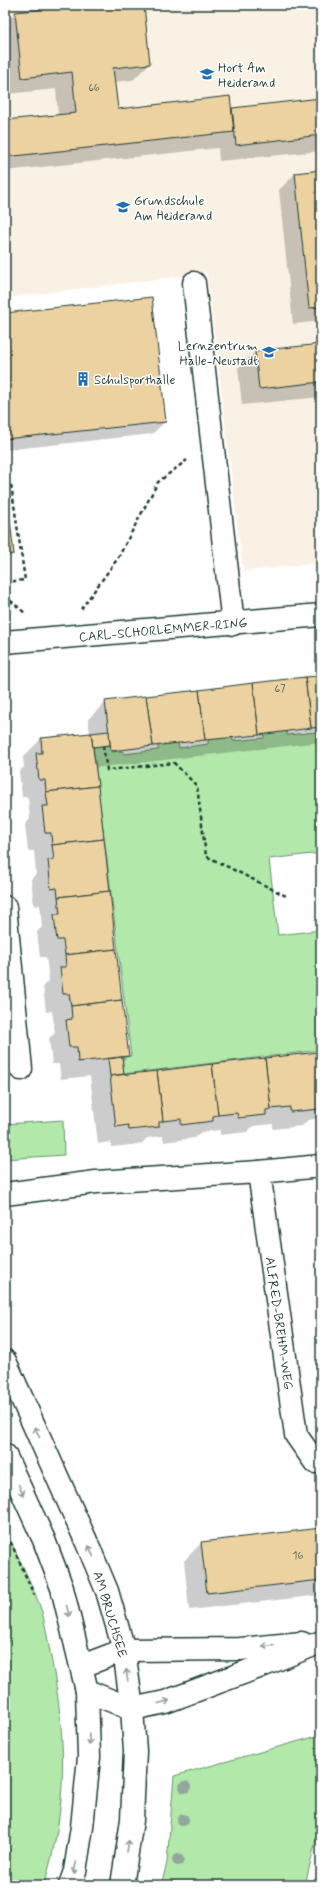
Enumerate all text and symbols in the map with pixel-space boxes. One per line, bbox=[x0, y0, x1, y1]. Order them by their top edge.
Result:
place label: Hort Am Heiderand bbox=[218, 60, 275, 92]
school or university icon: Hort Am Heiderand bbox=[199, 66, 215, 82]
house number: 66 bbox=[88, 81, 100, 95]
place label: Grundschule Am Heiderand bbox=[134, 193, 212, 225]
school or university icon: Grundschule Am Heiderand bbox=[115, 199, 131, 215]
place label: Lernzentrum Halle-Neustadt bbox=[178, 338, 258, 370]
school or university icon: Lernzentrum Halle-Neustadt bbox=[261, 344, 277, 360]
building icon: Schulsporthalle bbox=[75, 371, 91, 387]
place label: Schulsporthalle bbox=[94, 372, 175, 389]
street label: CARL-SCHORLEMMER-RING bbox=[78, 615, 248, 646]
house number: 67 bbox=[274, 682, 286, 696]
street label: ALFRED-BREHM-WEG bbox=[261, 1256, 296, 1391]
one-way arrow bbox=[33, 1427, 41, 1439]
one-way arrow bbox=[18, 1484, 25, 1496]
one-way arrow bbox=[86, 1546, 94, 1558]
house number: 16 bbox=[293, 1549, 304, 1563]
street label: AM BRUCHSEE bbox=[88, 1569, 131, 1660]
one-way arrow bbox=[65, 1604, 72, 1617]
one-way arrow bbox=[262, 1642, 275, 1650]
one-way arrow bbox=[123, 1669, 131, 1682]
one-way arrow bbox=[157, 1698, 170, 1705]
one-way arrow bbox=[85, 1732, 92, 1745]
one-way arrow bbox=[124, 1840, 132, 1853]
one-way arrow bbox=[71, 1861, 79, 1874]

